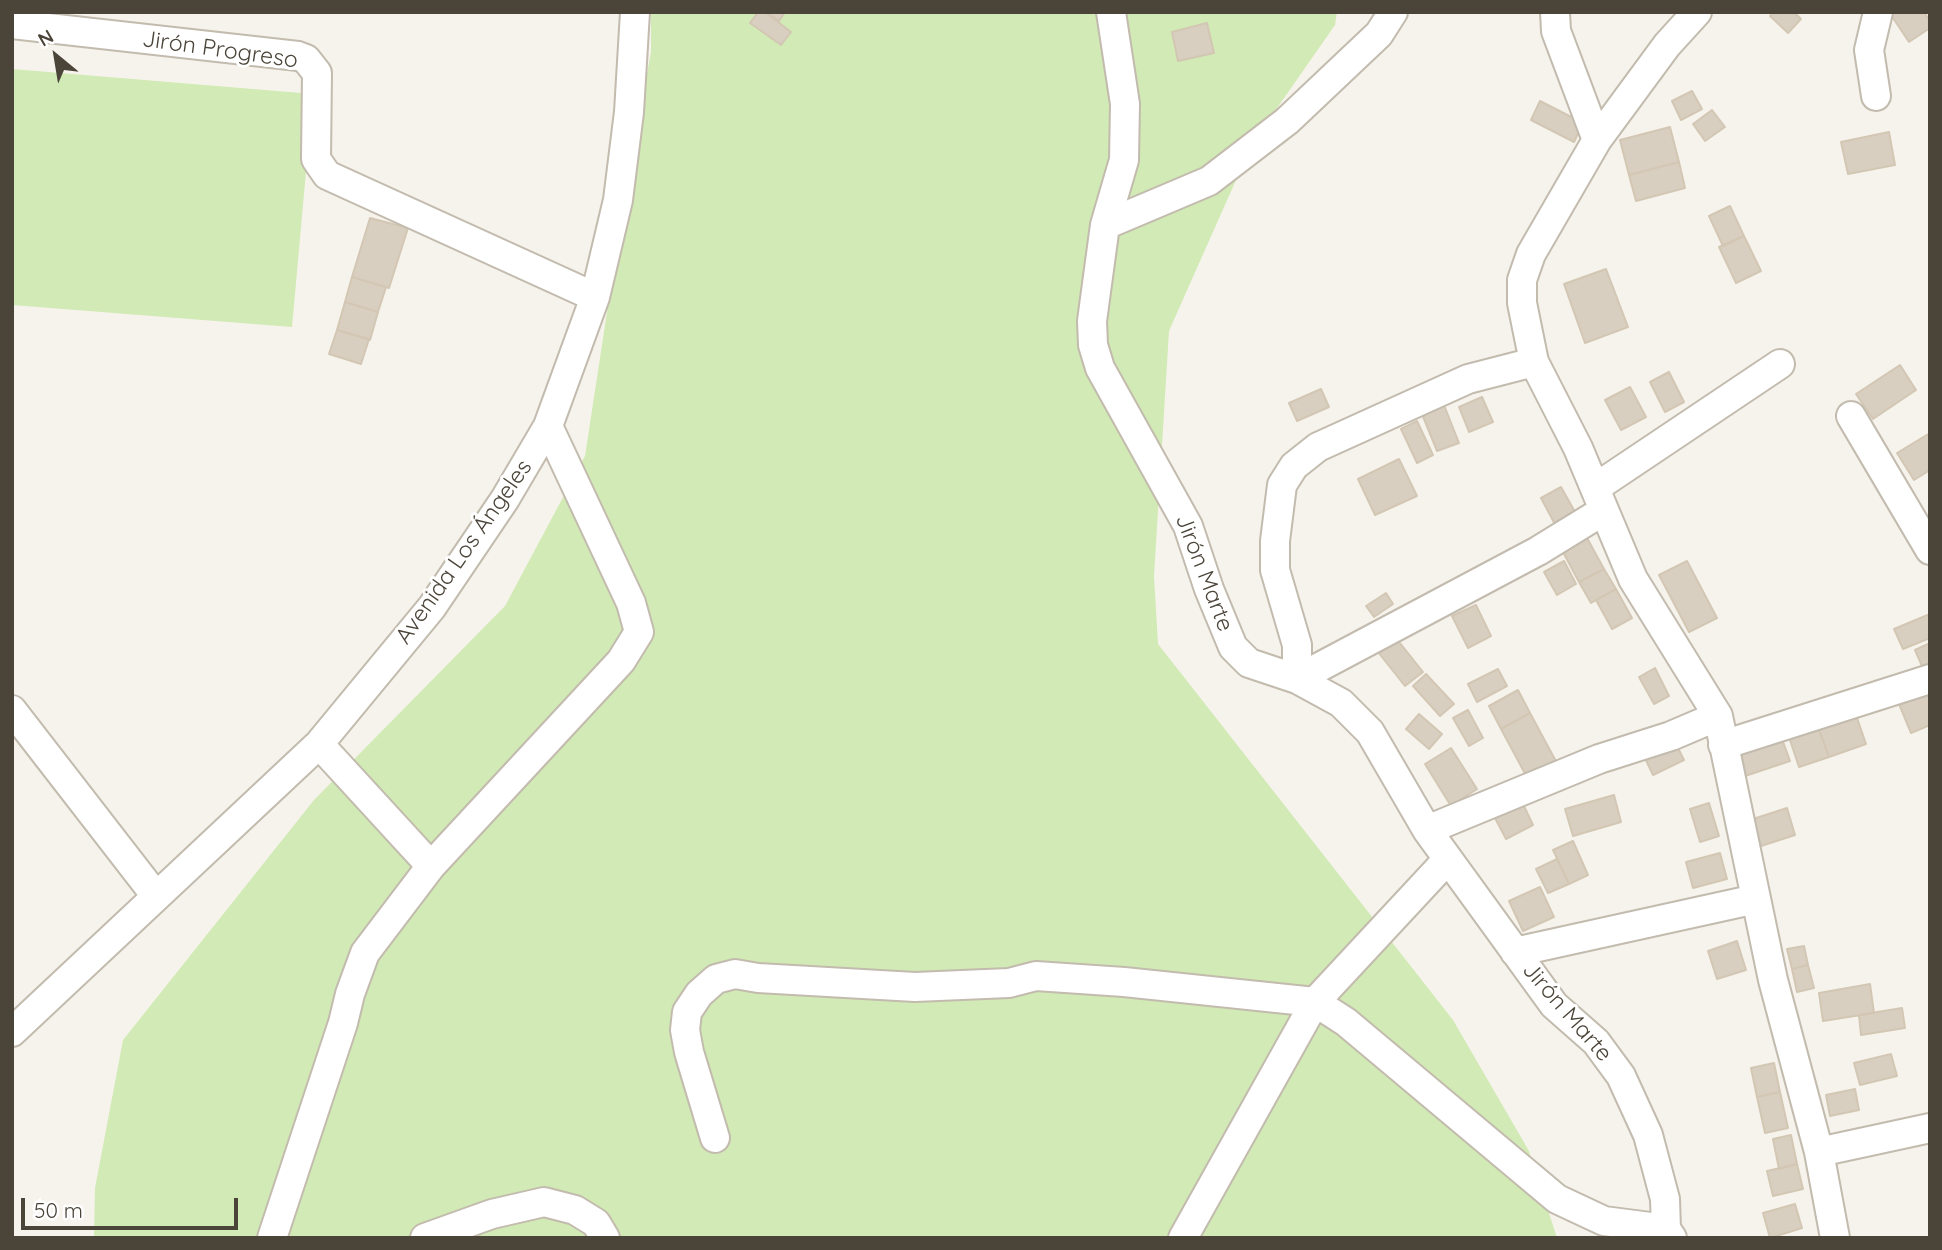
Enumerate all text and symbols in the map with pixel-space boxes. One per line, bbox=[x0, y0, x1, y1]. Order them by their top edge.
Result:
north arrow bbox=[21, 21, 91, 91]
text: N bbox=[33, 24, 58, 52]
street label: Jirón Progreso bbox=[140, 25, 300, 75]
street label: Avenida Los Ángeles bbox=[390, 454, 538, 650]
street label: Jirón Marte bbox=[1169, 511, 1239, 635]
street label: Jirón Marte bbox=[1516, 957, 1618, 1067]
scale bar bbox=[24, 1184, 242, 1228]
text: 50 m bbox=[34, 1197, 83, 1223]

